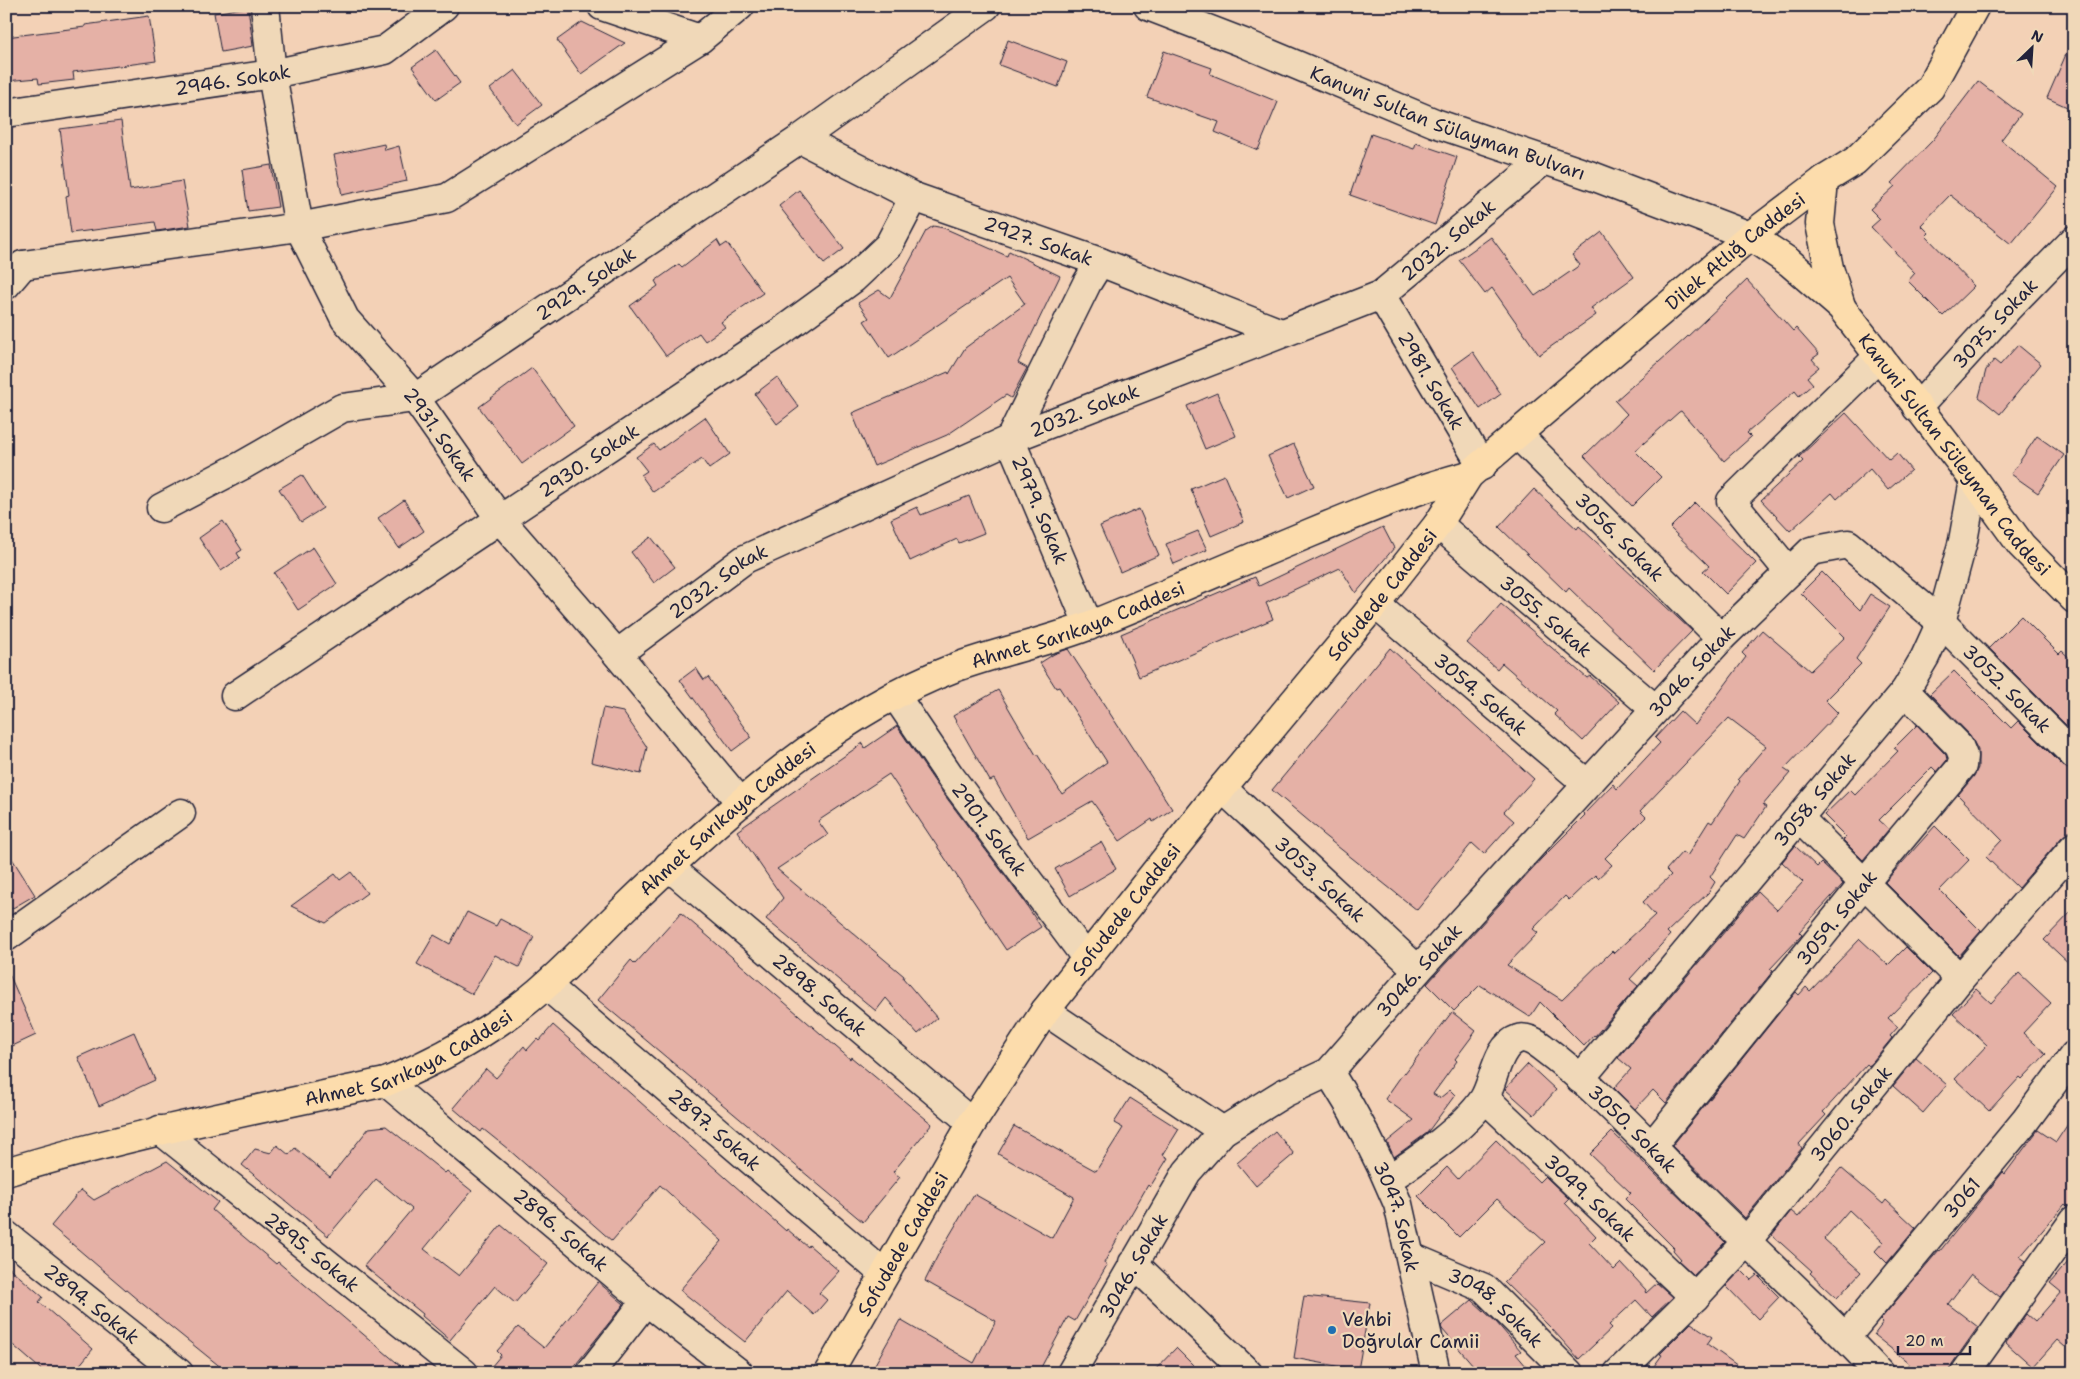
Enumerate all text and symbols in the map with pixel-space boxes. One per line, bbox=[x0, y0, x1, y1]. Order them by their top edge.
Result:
north arrow bbox=[2008, 22, 2058, 72]
text: N bbox=[2029, 26, 2046, 47]
street label: 2946. Sokak bbox=[173, 58, 293, 101]
street label: Kanuni Sultan Sülayman Bulvarı bbox=[1306, 60, 1589, 185]
street label: Dilek Atlığ Caddesi bbox=[1660, 186, 1810, 315]
street label: 2032. Sokak bbox=[1395, 193, 1500, 286]
street label: 2927. Sokak bbox=[981, 210, 1097, 271]
street label: 2929. Sokak bbox=[531, 241, 641, 326]
street label: 3075. Sokak bbox=[1947, 273, 2043, 374]
street label: 2981. Sokak bbox=[1392, 326, 1470, 434]
street label: Kanuni Sultan Süleyman Caddesi bbox=[1853, 328, 2057, 581]
street label: 2032. Sokak bbox=[1026, 378, 1143, 443]
street label: 2931. Sokak bbox=[398, 381, 482, 486]
street label: 2930. Sokak bbox=[533, 418, 644, 503]
street label: 2979. Sokak bbox=[1006, 452, 1074, 568]
street label: 3056. Sokak bbox=[1570, 487, 1670, 587]
street label: Sofudede Caddesi bbox=[1321, 523, 1442, 665]
street label: 2032. Sokak bbox=[663, 538, 772, 624]
street label: 3055. Sokak bbox=[1495, 570, 1598, 663]
street label: Ahmet Sarıkaya Caddesi bbox=[968, 575, 1188, 674]
street label: 3046. Sokak bbox=[1643, 619, 1740, 722]
street label: 3052. Sokak bbox=[1958, 639, 2057, 738]
street label: 3054. Sokak bbox=[1429, 647, 1533, 741]
street label: Ahmet Sarıkaya Caddesi bbox=[633, 736, 820, 901]
street label: 3058. Sokak bbox=[1768, 747, 1861, 852]
street label: 2901. Sokak bbox=[946, 777, 1033, 881]
street label: 3053. Sokak bbox=[1269, 831, 1371, 928]
street label: Sofudede Caddesi bbox=[1065, 838, 1186, 981]
street label: 3059. Sokak bbox=[1790, 865, 1882, 970]
street label: 3046. Sokak bbox=[1370, 918, 1467, 1022]
street label: 2898. Sokak bbox=[767, 947, 873, 1042]
street label: Ahmet Sarıkaya Caddesi bbox=[302, 1004, 517, 1111]
street label: 3060. Sokak bbox=[1804, 1060, 1897, 1167]
street label: 3050. Sokak bbox=[1583, 1079, 1683, 1178]
street label: 2897. Sokak bbox=[663, 1083, 766, 1176]
street label: 3049. Sokak bbox=[1539, 1148, 1641, 1247]
street label: 3047. Sokak bbox=[1368, 1157, 1425, 1275]
street label: Sofudede Caddesi bbox=[851, 1167, 954, 1321]
street label: 3061 bbox=[1937, 1172, 1986, 1223]
street label: 2896. Sokak bbox=[509, 1182, 614, 1277]
street label: 2895. Sokak bbox=[260, 1206, 365, 1297]
street label: 3046. Sokak bbox=[1093, 1208, 1173, 1323]
street label: 2894. Sokak bbox=[39, 1258, 145, 1349]
street label: 3048. Sokak bbox=[1444, 1262, 1549, 1353]
place label: Vehbi Doğrular Camii bbox=[1342, 1307, 1480, 1354]
marker: Vehbi Doğrular Camii bbox=[1326, 1324, 1338, 1336]
scale bar bbox=[1898, 1324, 1970, 1356]
text: 20 m bbox=[1905, 1331, 1944, 1351]

